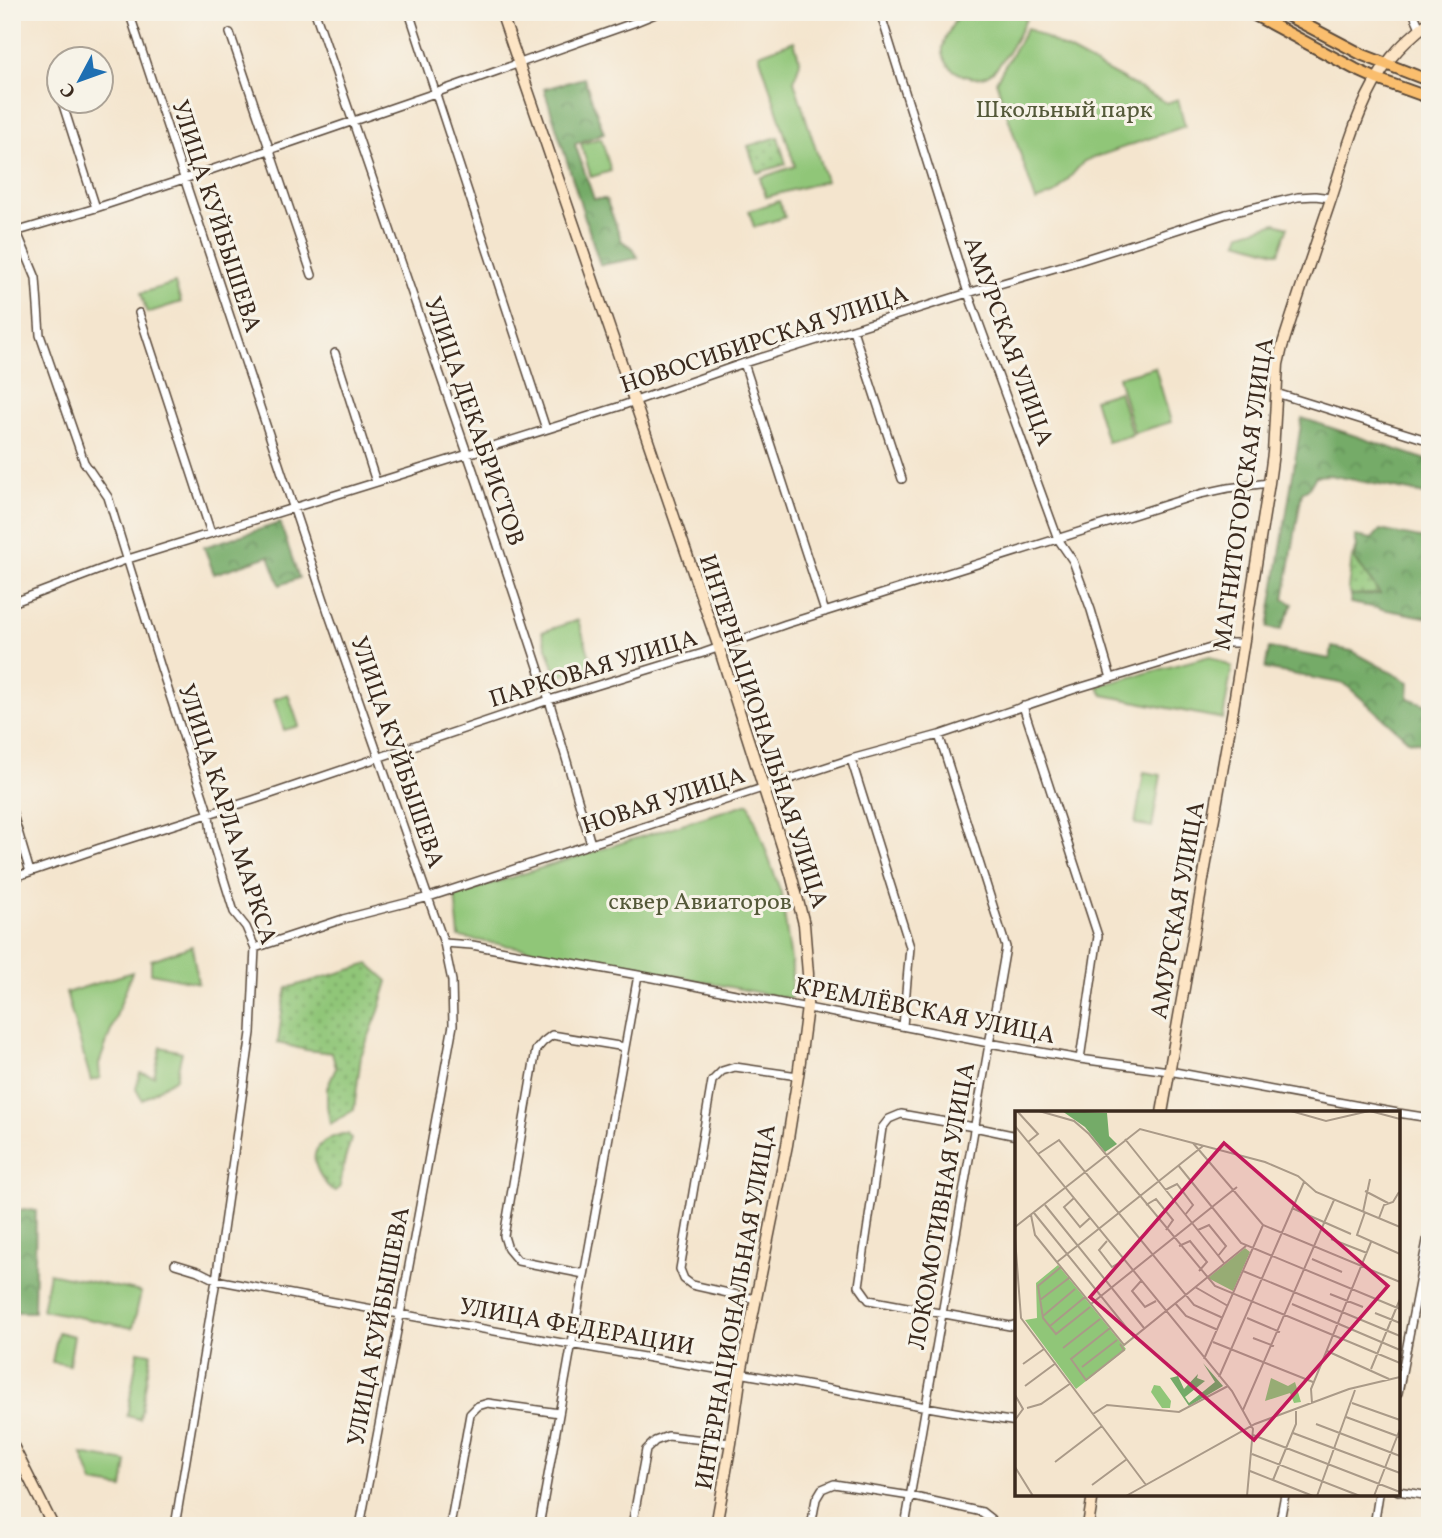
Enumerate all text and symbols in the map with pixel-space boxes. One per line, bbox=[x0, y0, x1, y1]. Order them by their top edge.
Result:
north arrow bbox=[46, 46, 116, 116]
text: С bbox=[55, 77, 82, 103]
park label: Школьный парк bbox=[976, 94, 1153, 128]
street label: УЛИЦА КУЙБЫШЕВА bbox=[161, 96, 269, 337]
street label: АМУРСКАЯ УЛИЦА bbox=[953, 232, 1061, 451]
street label: НОВОСИБИРСКАЯ УЛИЦА bbox=[616, 278, 913, 404]
street label: УЛИЦА ДЕКАБРИСТОВ bbox=[414, 292, 532, 551]
street label: МАГНИТОГОРСКАЯ УЛИЦА bbox=[1206, 335, 1284, 653]
street label: ИНТЕРНАЦИОНАЛЬНАЯ УЛИЦА bbox=[689, 550, 836, 913]
street label: ПАРКОВАЯ УЛИЦА bbox=[485, 622, 702, 718]
street label: УЛИЦА КУЙБЫШЕВА bbox=[341, 632, 452, 873]
street label: УЛИЦА КАРЛА МАРКСА bbox=[168, 680, 284, 949]
street label: НОВАЯ УЛИЦА bbox=[578, 759, 750, 844]
street label: АМУРСКАЯ УЛИЦА bbox=[1143, 799, 1215, 1022]
park label: сквер Авиаторов bbox=[608, 886, 792, 920]
street label: КРЕМЛЁВСКАЯ УЛИЦА bbox=[791, 970, 1058, 1054]
street label: ЛОКОМОТИВНАЯ УЛИЦА bbox=[901, 1060, 985, 1353]
inset map bbox=[1015, 1111, 1400, 1496]
street label: ИНТЕРНАЦИОНАЛЬНАЯ УЛИЦА bbox=[688, 1122, 786, 1493]
street label: УЛИЦА КУЙБЫШЕВА bbox=[340, 1204, 420, 1449]
street label: УЛИЦА ФЕДЕРАЦИИ bbox=[456, 1291, 697, 1365]

